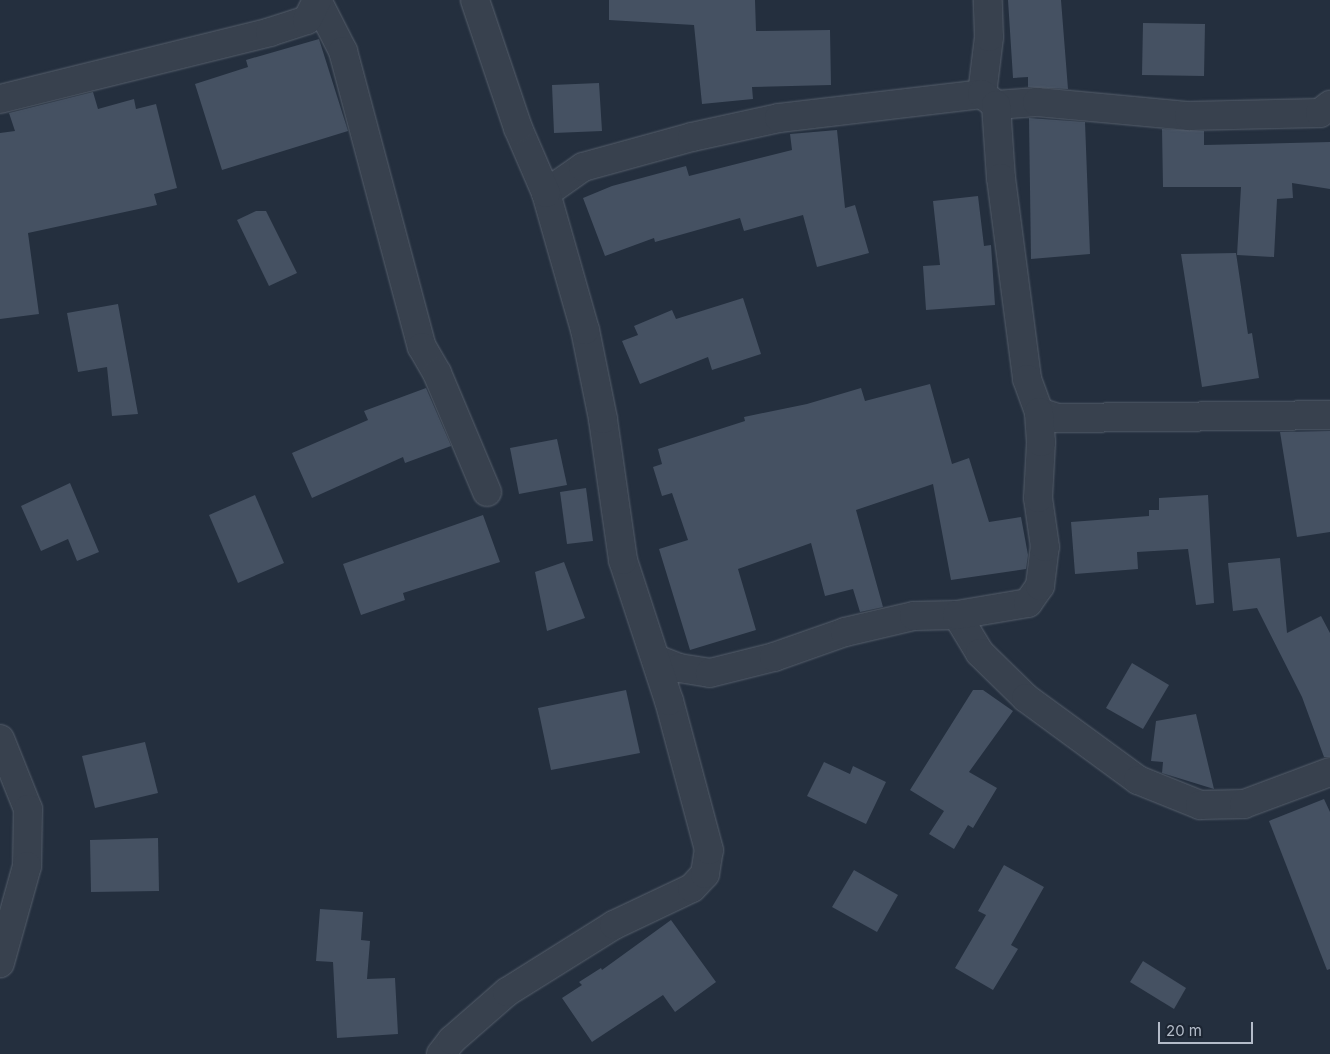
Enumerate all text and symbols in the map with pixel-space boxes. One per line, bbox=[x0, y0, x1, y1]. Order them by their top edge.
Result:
scale bar bbox=[1160, 1012, 1255, 1044]
text: 20 m bbox=[1166, 1021, 1202, 1040]

